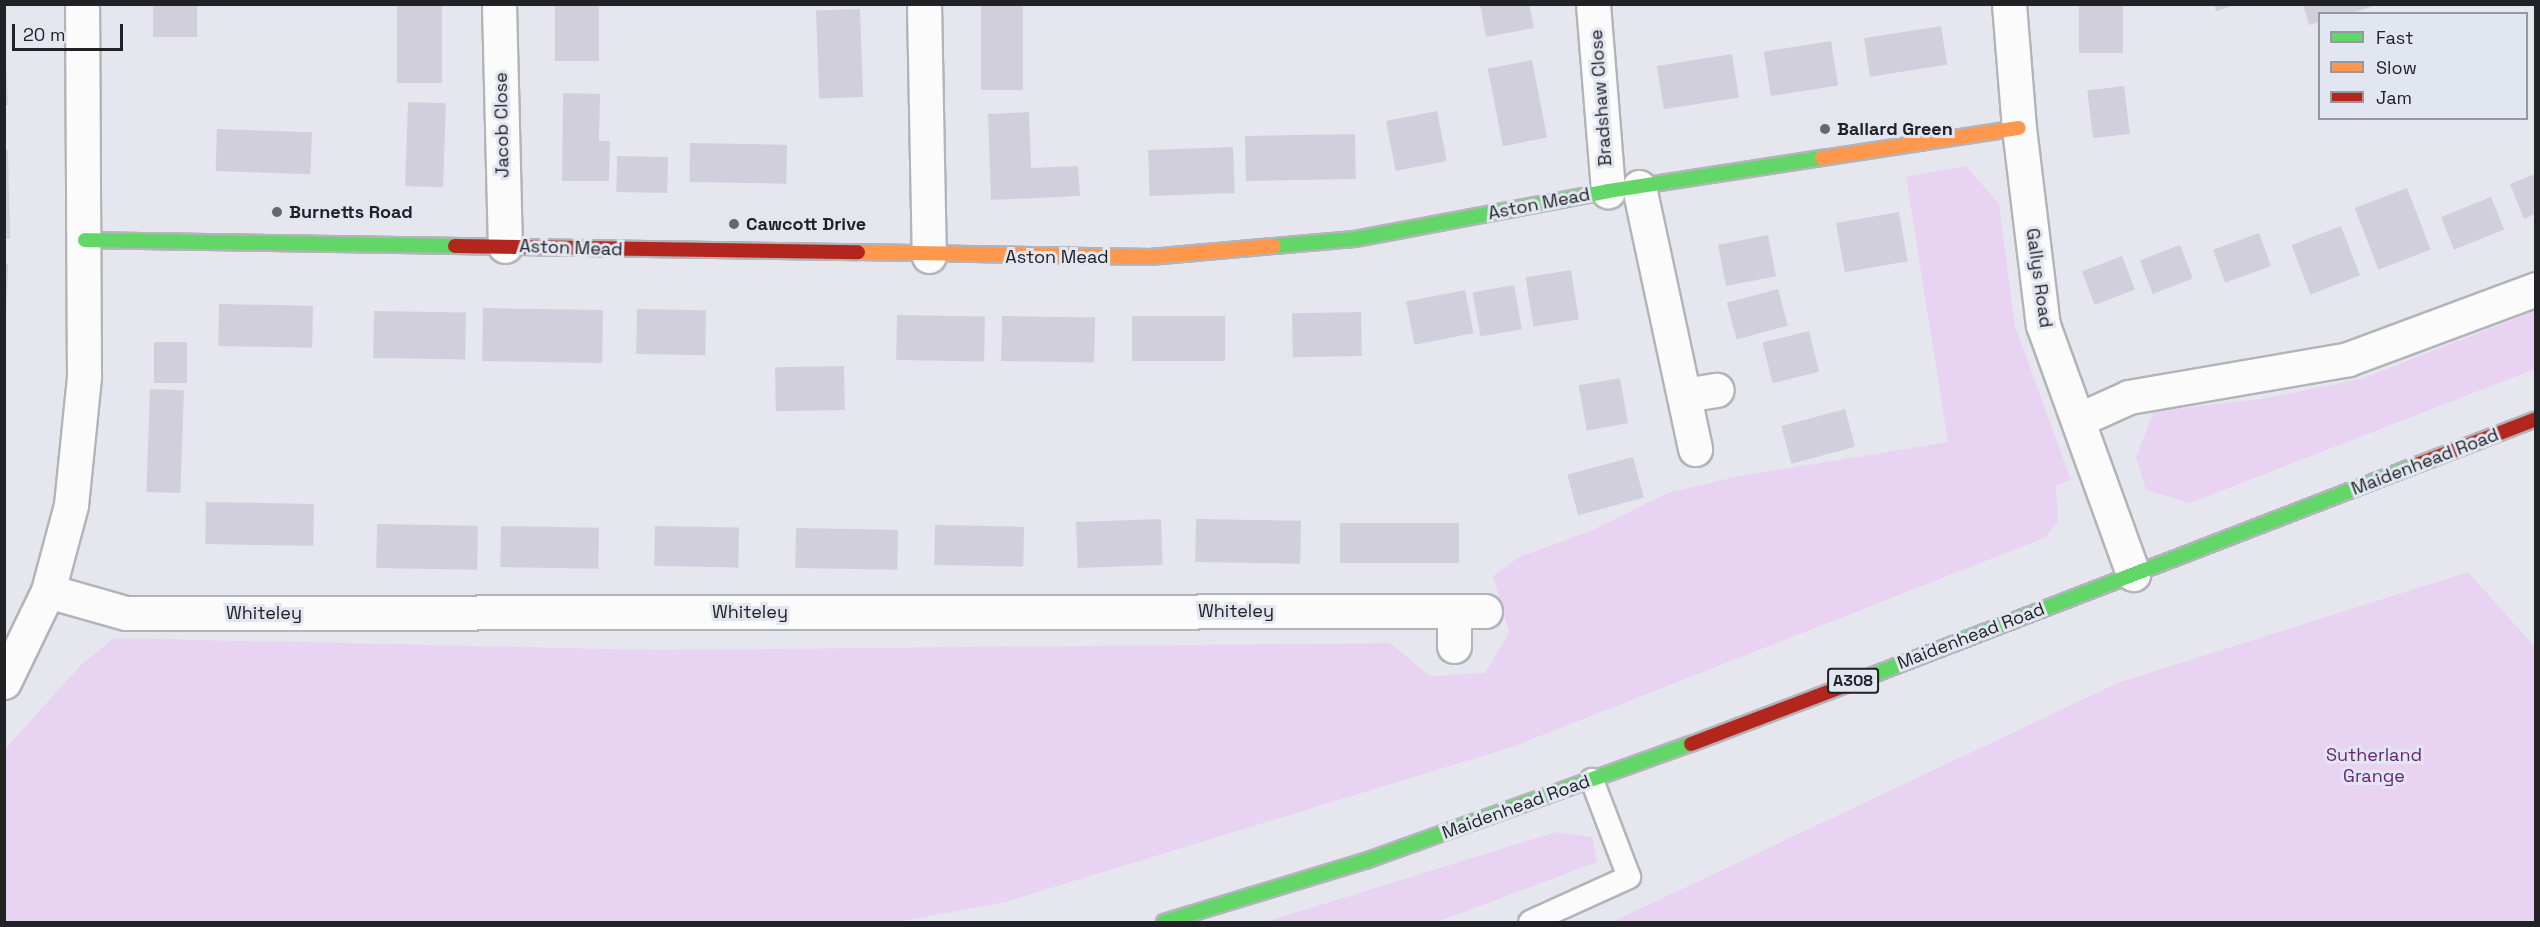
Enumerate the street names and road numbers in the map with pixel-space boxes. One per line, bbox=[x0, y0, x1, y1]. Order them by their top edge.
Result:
street label: Bradshaw Close bbox=[1585, 29, 1617, 167]
street label: Jacob Close bbox=[490, 72, 514, 178]
street label: Aston Mead bbox=[1486, 184, 1592, 224]
street label: Gallys Road bbox=[2021, 227, 2057, 329]
street label: Aston Mead bbox=[519, 235, 623, 261]
street label: Aston Mead bbox=[1005, 246, 1109, 268]
street label: Maidenhead Road bbox=[2348, 424, 2502, 500]
street label: Maidenhead Road bbox=[1894, 598, 2048, 674]
street label: Whiteley bbox=[1198, 600, 1274, 622]
street label: Whiteley bbox=[712, 601, 788, 623]
street label: Whiteley bbox=[226, 602, 302, 624]
road number: A308 bbox=[1826, 668, 1880, 694]
street label: Maidenhead Road bbox=[1439, 770, 1593, 844]

